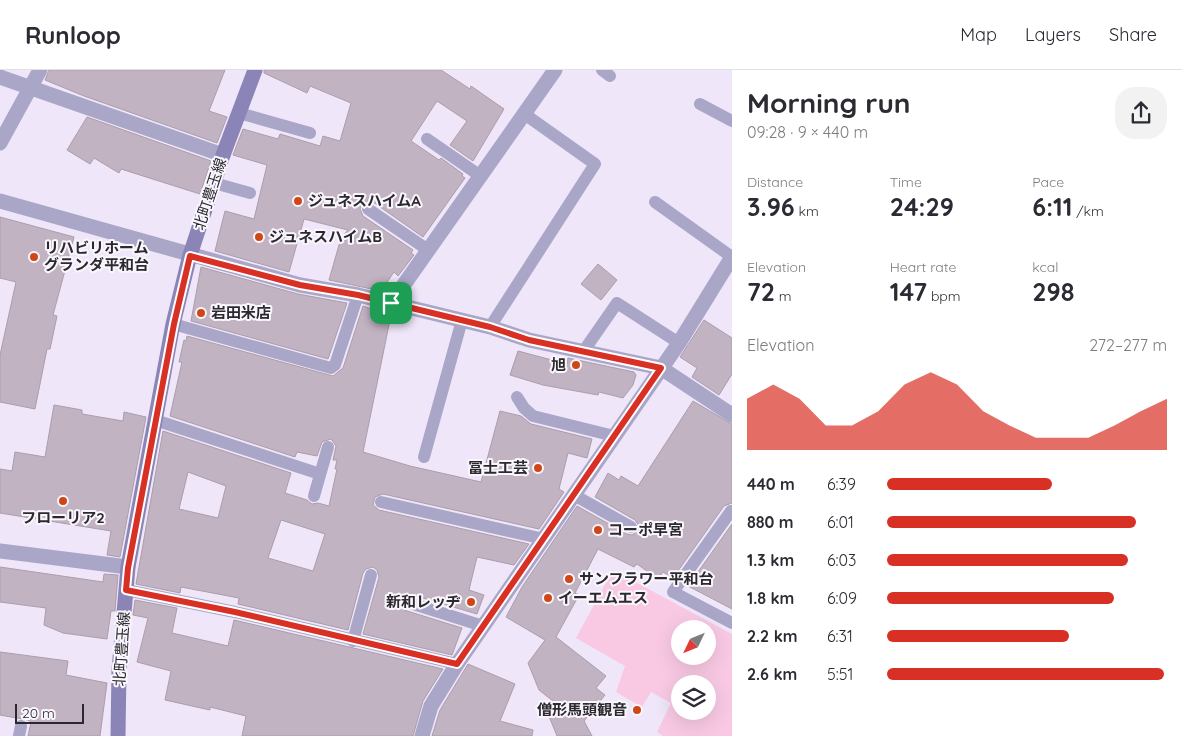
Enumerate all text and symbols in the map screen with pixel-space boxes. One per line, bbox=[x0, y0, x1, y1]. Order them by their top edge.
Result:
text: Runloop bbox=[25, 20, 121, 50]
text: Map bbox=[960, 23, 997, 46]
text: Layers bbox=[1025, 23, 1081, 46]
text: Share bbox=[1109, 23, 1157, 46]
text: Morning run bbox=[747, 85, 911, 120]
button: share bbox=[1115, 87, 1167, 139]
text: 09:28 · 9 × 440 m bbox=[747, 122, 868, 142]
street label: 北町豊玉線 bbox=[189, 155, 230, 232]
text: Distance bbox=[747, 173, 803, 191]
text: Time bbox=[890, 173, 922, 191]
text: Pace bbox=[1032, 173, 1064, 191]
place label: ジュネスハイムA bbox=[308, 191, 421, 210]
text: 3.96 bbox=[747, 191, 795, 222]
text: 24:29 bbox=[890, 191, 954, 222]
text: 6:11 bbox=[1032, 191, 1072, 222]
marker: ジュネスハイムA bbox=[292, 195, 304, 207]
text: km bbox=[795, 202, 819, 220]
text: /km bbox=[1072, 202, 1104, 220]
place label: ジュネスハイムB bbox=[269, 227, 382, 246]
marker: ジュネスハイムB bbox=[253, 231, 265, 243]
place label: リハビリホーム グランダ平和台 bbox=[44, 238, 149, 274]
marker: リハビリホーム グランダ平和台 bbox=[28, 251, 40, 263]
text: Elevation bbox=[747, 258, 806, 276]
text: Heart rate bbox=[890, 258, 956, 276]
text: kcal bbox=[1032, 258, 1058, 276]
text: 72 bbox=[747, 276, 775, 307]
text: 147 bbox=[890, 276, 927, 307]
text: 298 bbox=[1032, 276, 1074, 307]
pin bbox=[370, 282, 412, 324]
text: m bbox=[775, 287, 792, 305]
text: bpm bbox=[927, 287, 961, 305]
icon: arrive bbox=[377, 289, 405, 317]
place label: 岩田米店 bbox=[211, 303, 271, 322]
marker: 岩田米店 bbox=[195, 307, 207, 319]
text: Elevation bbox=[747, 335, 814, 355]
text: 272–277 m bbox=[1089, 335, 1167, 355]
place label: 旭 bbox=[551, 355, 566, 374]
marker: 旭 bbox=[570, 359, 582, 371]
place label: 冨士工芸 bbox=[468, 458, 528, 477]
marker: 冨士工芸 bbox=[532, 462, 544, 474]
text: 440 m bbox=[747, 474, 795, 494]
text: 6:39 bbox=[827, 474, 856, 494]
marker: フローリア2 bbox=[57, 495, 69, 507]
place label: フローリア2 bbox=[21, 508, 105, 527]
text: 880 m bbox=[747, 512, 794, 532]
text: 6:01 bbox=[827, 512, 854, 532]
place label: コーポ早宮 bbox=[608, 520, 683, 539]
marker: コーポ早宮 bbox=[592, 524, 604, 536]
text: 1.3 km bbox=[747, 550, 794, 570]
text: 6:03 bbox=[827, 550, 857, 570]
place label: サンフラワー平和台 bbox=[579, 569, 714, 588]
marker: サンフラワー平和台 bbox=[563, 573, 575, 585]
place label: イーエムエス bbox=[558, 588, 648, 607]
text: 1.8 km bbox=[747, 588, 794, 608]
text: 6:09 bbox=[827, 588, 857, 608]
place label: 新和レッヂ bbox=[386, 592, 461, 611]
marker: イーエムエス bbox=[542, 592, 554, 604]
marker: 新和レッヂ bbox=[465, 596, 477, 608]
street label: 北町豊玉線 bbox=[109, 611, 134, 687]
north arrow bbox=[671, 620, 716, 665]
map controls bbox=[671, 620, 716, 720]
text: 2.2 km bbox=[747, 626, 798, 646]
text: 6:31 bbox=[827, 626, 853, 646]
text: 2.6 km bbox=[747, 664, 797, 684]
text: 5:51 bbox=[827, 664, 853, 684]
button: layers bbox=[671, 675, 716, 720]
place label: 僧形馬頭観音 bbox=[537, 700, 627, 719]
scale bar bbox=[15, 701, 84, 724]
text: 20 m bbox=[22, 704, 55, 722]
marker: 僧形馬頭観音 bbox=[631, 704, 643, 716]

